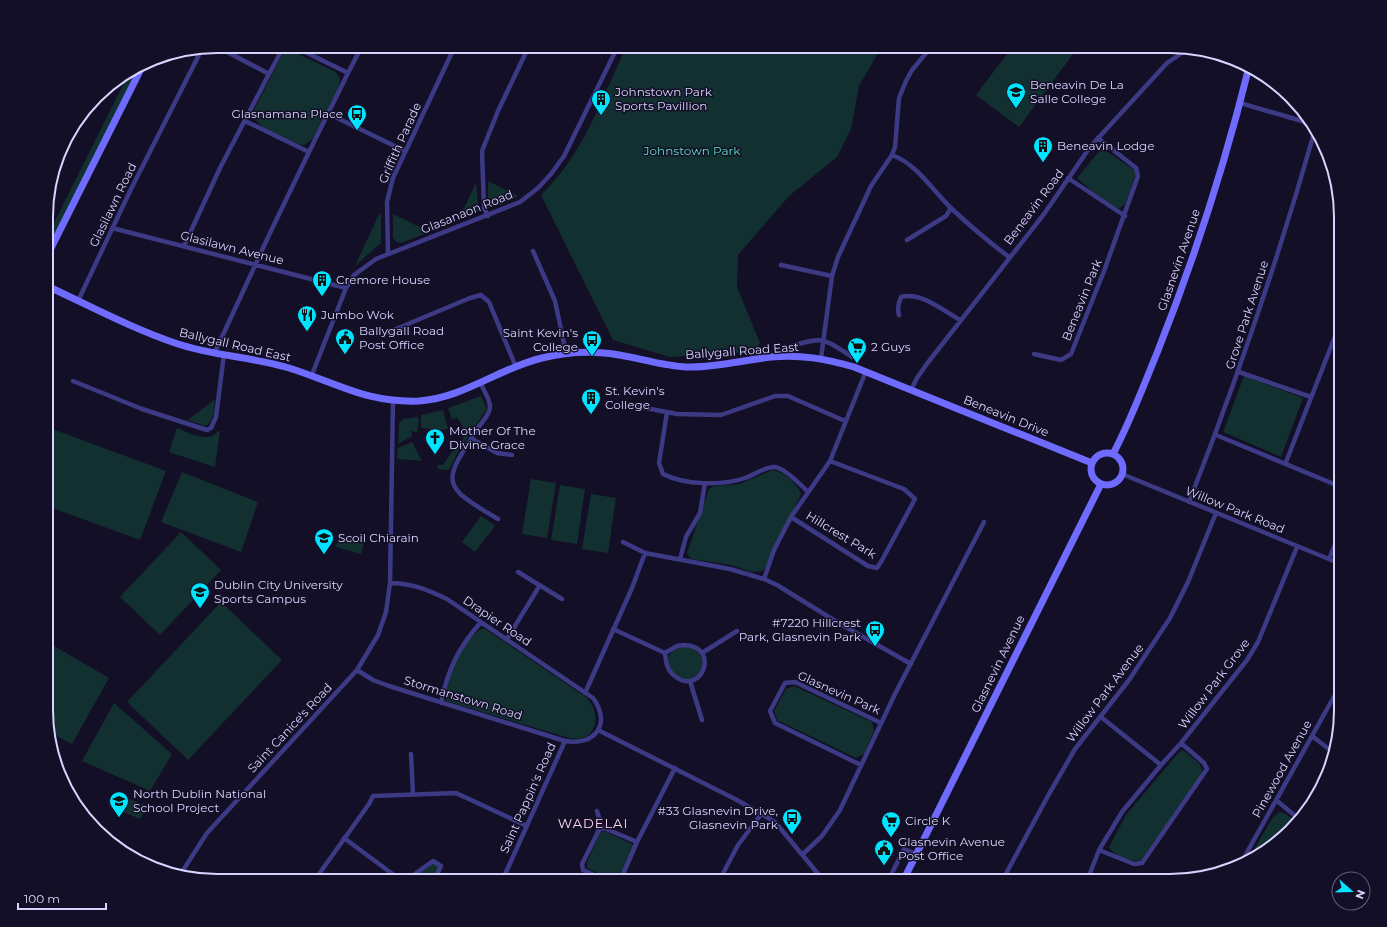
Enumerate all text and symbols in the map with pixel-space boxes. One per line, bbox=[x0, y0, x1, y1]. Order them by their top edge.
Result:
place label: Beneavin De La Salle College bbox=[1030, 77, 1124, 106]
school or university icon: Beneavin De La Salle College bbox=[1005, 81, 1027, 109]
place label: Johnstown Park Sports Pavillion bbox=[614, 84, 713, 113]
building icon: Johnstown Park Sports Pavillion bbox=[590, 88, 612, 116]
street label: Griffith Parade bbox=[375, 100, 424, 186]
bus stop icon: Glasnamana Place bbox=[346, 103, 368, 131]
place label: Glasnamana Place bbox=[231, 106, 343, 121]
building icon: Beneavin Lodge bbox=[1032, 135, 1054, 163]
place label: Beneavin Lodge bbox=[1057, 138, 1155, 153]
park label: Johnstown Park bbox=[643, 143, 741, 158]
street label: Glasilawn Road bbox=[86, 160, 139, 249]
street label: Beneavin Road bbox=[1000, 166, 1067, 247]
street label: Glasanaon Road bbox=[419, 186, 515, 237]
street label: Glasnevin Avenue bbox=[1154, 207, 1203, 313]
street label: Glasilawn Avenue bbox=[179, 227, 285, 268]
street label: Beneavin Park bbox=[1058, 256, 1105, 343]
street label: Grove Park Avenue bbox=[1222, 258, 1271, 371]
building icon: Cremore House bbox=[311, 269, 333, 297]
place label: Cremore House bbox=[336, 272, 430, 287]
restaurant icon: Jumbo Wok bbox=[296, 304, 318, 332]
place label: Jumbo Wok bbox=[320, 307, 395, 322]
place label: Ballygall Road Post Office bbox=[359, 323, 444, 352]
street label: Ballygall Road East bbox=[178, 324, 292, 365]
place label: Saint Kevin's College bbox=[503, 325, 578, 354]
public building icon: Ballygall Road Post Office bbox=[334, 327, 356, 355]
bus stop icon: Saint Kevin's College bbox=[581, 329, 603, 357]
supermarket icon: 2 Guys bbox=[846, 336, 868, 364]
street label: Ballygall Road East bbox=[685, 339, 799, 362]
place label: 2 Guys bbox=[871, 339, 911, 354]
place label: St. Kevin's College bbox=[605, 383, 665, 412]
building icon: St. Kevin's College bbox=[580, 387, 602, 415]
street label: Beneavin Drive bbox=[961, 392, 1051, 440]
place label: Mother Of The Divine Grace bbox=[449, 423, 536, 452]
church icon: Mother Of The Divine Grace bbox=[424, 427, 446, 455]
street label: Willow Park Road bbox=[1183, 483, 1287, 536]
street label: Hillcrest Park bbox=[803, 508, 880, 562]
school or university icon: Scoil Chiarain bbox=[313, 527, 335, 555]
place label: Scoil Chiarain bbox=[338, 530, 419, 545]
place label: Dublin City University Sports Campus bbox=[214, 577, 343, 606]
school or university icon: Dublin City University Sports Campus bbox=[189, 581, 211, 609]
street label: Drapier Road bbox=[460, 592, 534, 649]
street label: Glasnevin Avenue bbox=[967, 612, 1028, 715]
place label: #7220 Hillcrest Park, Glasnevin Park bbox=[739, 615, 862, 644]
bus stop icon: #7220 Hillcrest Park, Glasnevin Park bbox=[864, 619, 886, 647]
street label: Willow Park Grove bbox=[1175, 636, 1252, 732]
street label: Willow Park Avenue bbox=[1063, 640, 1147, 745]
street label: Glasnevin Park bbox=[795, 668, 884, 718]
street label: Stormanstown Road bbox=[402, 672, 524, 723]
street label: Saint Canice's Road bbox=[244, 680, 335, 776]
street label: Pinewood Avenue bbox=[1249, 717, 1315, 820]
street label: Saint Pappin's Road bbox=[496, 740, 559, 856]
place label: North Dublin National School Project bbox=[133, 786, 266, 815]
school or university icon: North Dublin National School Project bbox=[108, 790, 130, 818]
place label: #33 Glasnevin Drive, Glasnevin Park bbox=[657, 803, 779, 832]
bus stop icon: #33 Glasnevin Drive, Glasnevin Park bbox=[781, 807, 803, 835]
supermarket icon: Circle K bbox=[880, 810, 902, 838]
place label: Circle K bbox=[905, 813, 951, 828]
district label: WADELAI bbox=[558, 815, 628, 831]
place label: Glasnevin Avenue Post Office bbox=[898, 834, 1005, 863]
public building icon: Glasnevin Avenue Post Office bbox=[873, 838, 895, 866]
north arrow bbox=[1331, 871, 1371, 911]
scale bar bbox=[18, 885, 106, 911]
text: N bbox=[1352, 888, 1368, 901]
text: 100 m bbox=[24, 891, 60, 906]

